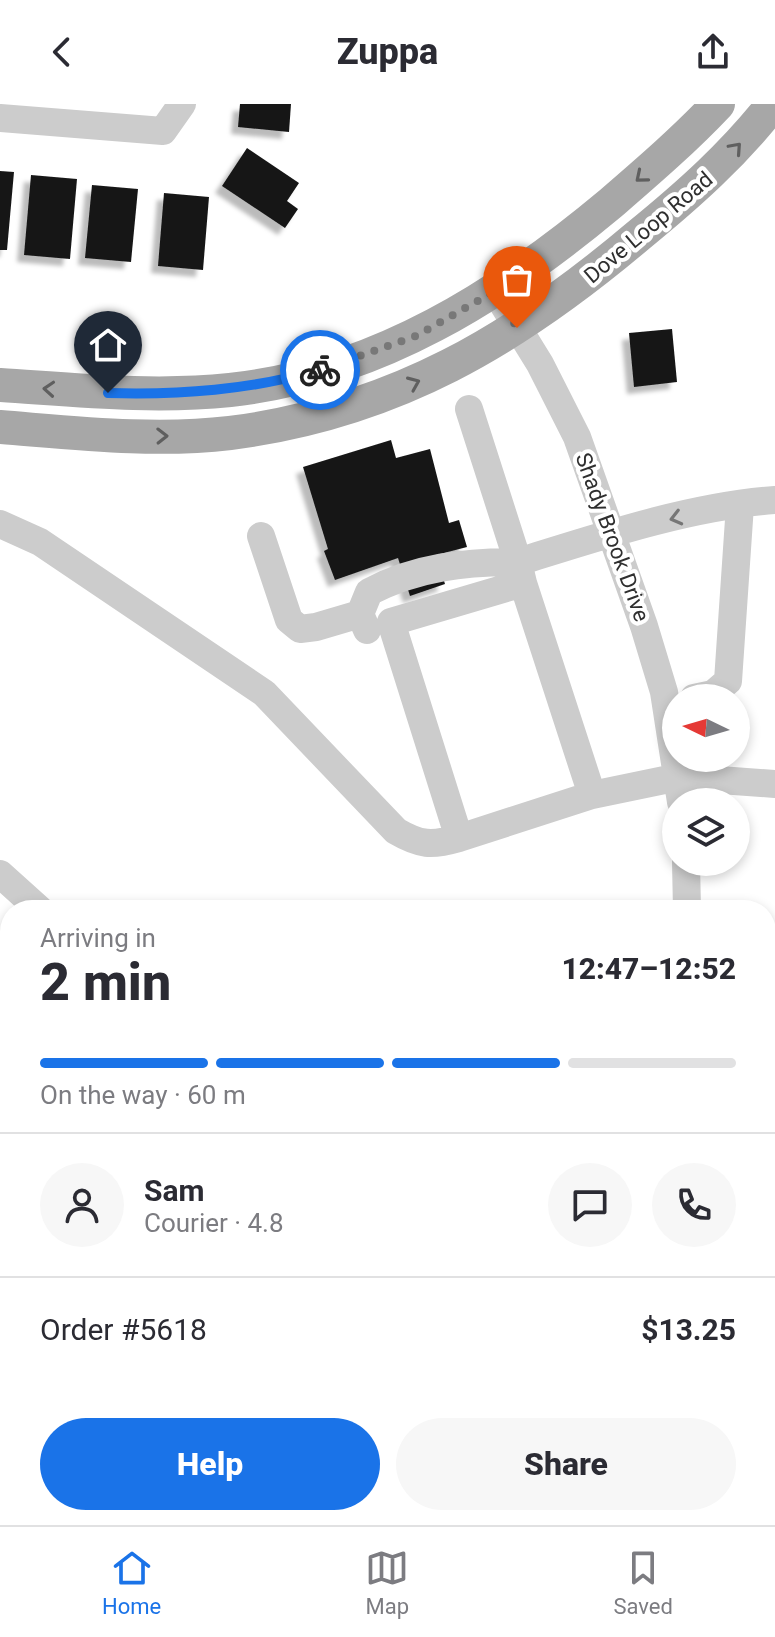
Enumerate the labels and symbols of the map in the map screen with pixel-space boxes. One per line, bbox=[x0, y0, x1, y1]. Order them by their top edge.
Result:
one-way arrow bbox=[726, 143, 740, 158]
street label: Dove Loop Road bbox=[579, 166, 718, 288]
one-way arrow bbox=[636, 167, 650, 182]
pin bbox=[483, 246, 551, 328]
pin bbox=[74, 311, 142, 393]
courier bbox=[280, 330, 360, 410]
one-way arrow bbox=[406, 376, 420, 392]
one-way arrow bbox=[42, 381, 55, 398]
one-way arrow bbox=[156, 428, 169, 445]
street label: Shady Brook Drive bbox=[570, 449, 655, 625]
one-way arrow bbox=[669, 509, 683, 526]
north arrow bbox=[662, 684, 750, 772]

